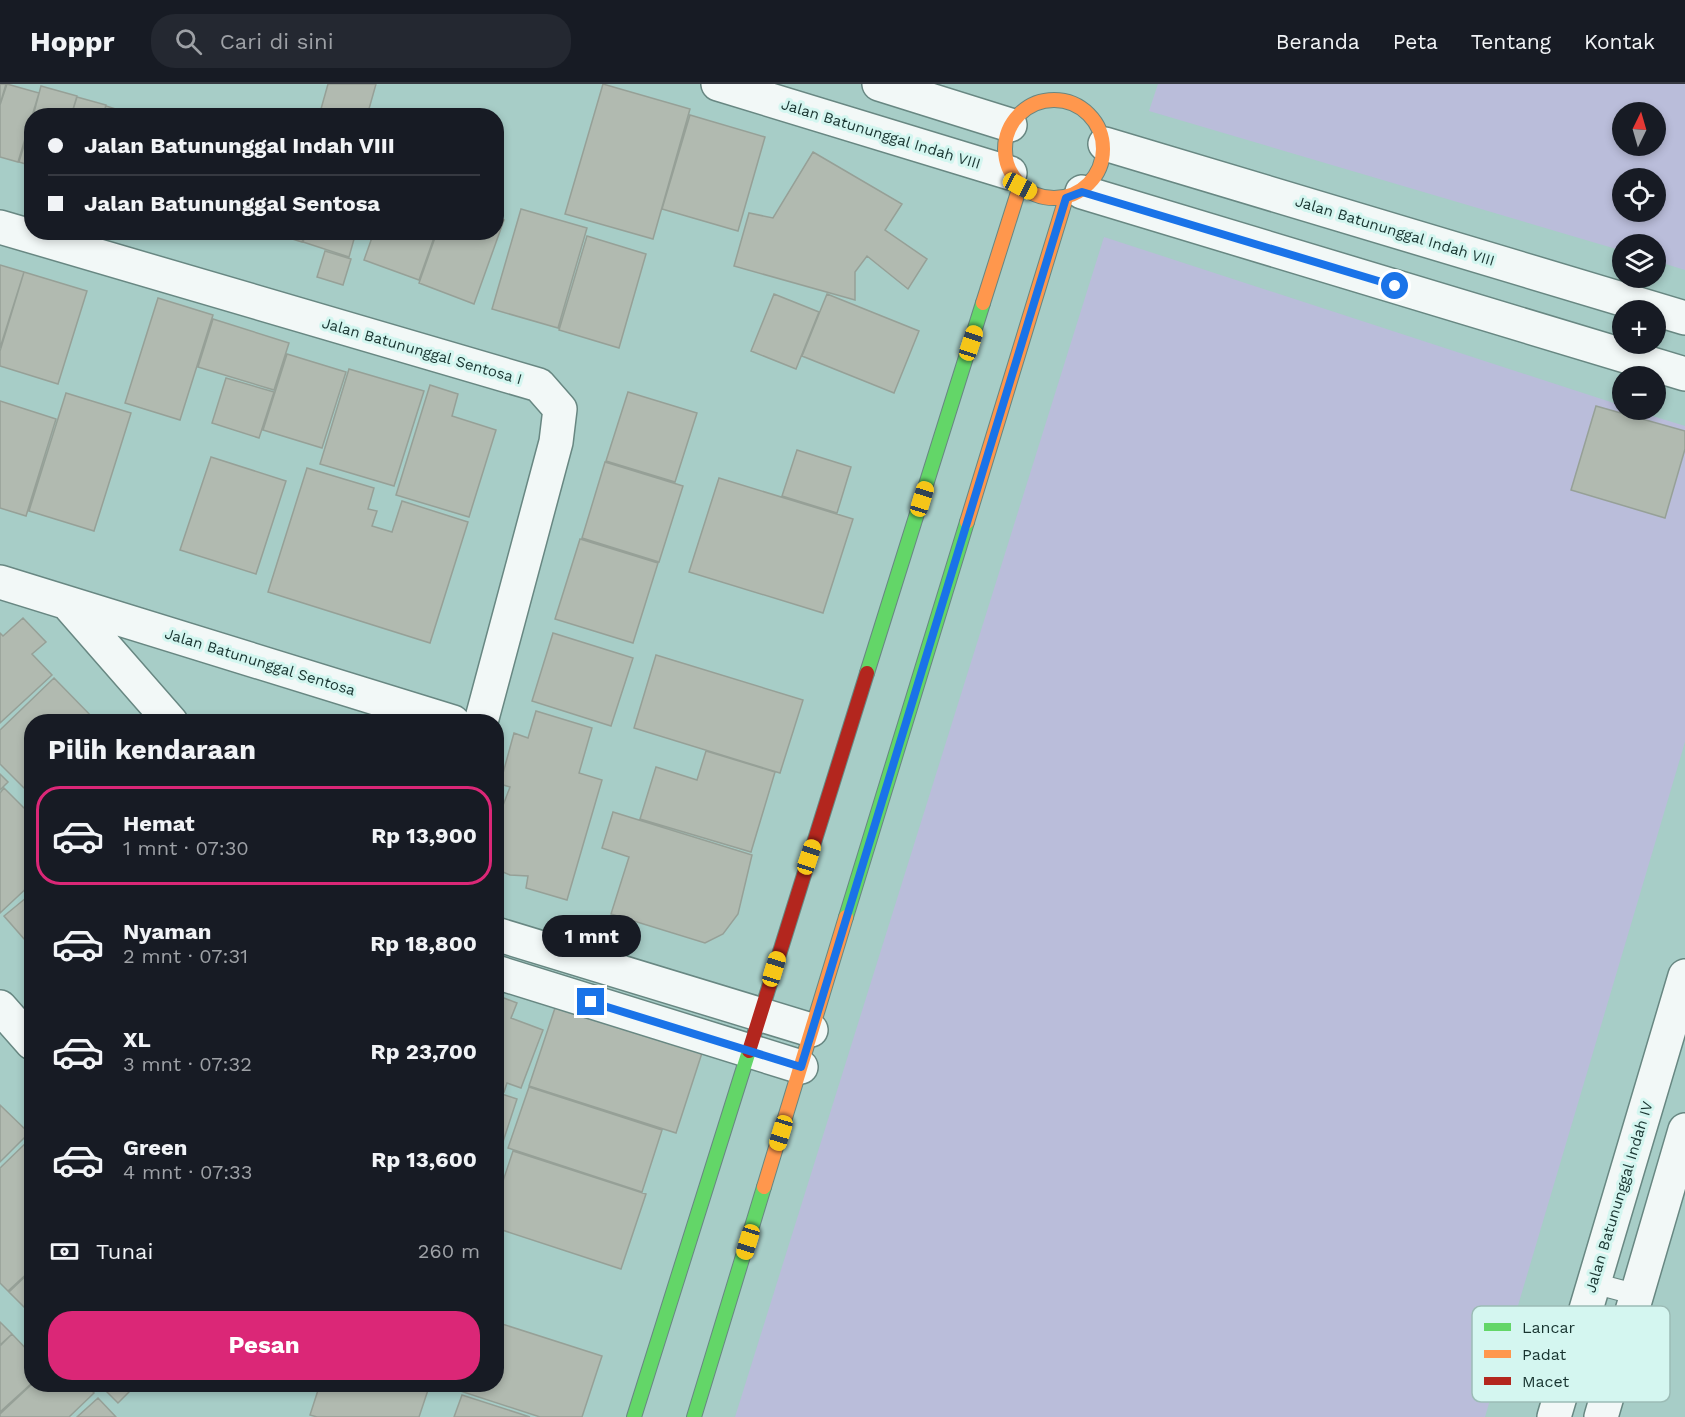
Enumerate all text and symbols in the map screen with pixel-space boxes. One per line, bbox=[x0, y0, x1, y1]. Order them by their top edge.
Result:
search box bbox=[151, 14, 571, 68]
text: Hoppr bbox=[30, 25, 115, 58]
icon: search bbox=[172, 25, 205, 58]
text: Cari di sini bbox=[220, 29, 334, 54]
text: Beranda bbox=[1276, 29, 1360, 54]
text: Peta bbox=[1393, 29, 1438, 54]
text: Tentang bbox=[1471, 29, 1551, 54]
text: Kontak bbox=[1584, 29, 1655, 54]
street label: Jalan Batununggal Indah VIII bbox=[779, 95, 983, 173]
north arrow bbox=[1612, 102, 1666, 156]
map controls bbox=[1612, 102, 1666, 420]
text: Jalan Batununggal Indah VIII bbox=[84, 133, 395, 158]
button: locate bbox=[1612, 168, 1666, 222]
car bbox=[1000, 170, 1040, 202]
text: Jalan Batununggal Sentosa bbox=[84, 191, 380, 216]
street label: Jalan Batununggal Indah VIII bbox=[1293, 192, 1497, 270]
button: layers bbox=[1612, 234, 1666, 288]
route start bbox=[1381, 272, 1408, 299]
button: + bbox=[1612, 300, 1666, 354]
street label: Jalan Batununggal Sentosa I bbox=[320, 314, 524, 388]
car bbox=[957, 323, 985, 363]
button: − bbox=[1612, 366, 1666, 420]
car bbox=[908, 479, 936, 519]
street label: Jalan Batununggal Sentosa bbox=[163, 624, 358, 700]
text: Pilih kendaraan bbox=[48, 734, 256, 766]
icon: car bbox=[51, 809, 105, 863]
text: Hemat bbox=[123, 811, 195, 836]
text: Rp 13,900 bbox=[371, 823, 477, 848]
text: 1 mnt · 07:30 bbox=[123, 836, 249, 860]
car bbox=[795, 837, 823, 877]
callout: 1 mnt bbox=[542, 915, 640, 957]
icon: car bbox=[51, 917, 105, 971]
text: Nyaman bbox=[123, 919, 211, 944]
text: 1 mnt bbox=[564, 924, 619, 948]
text: Rp 18,800 bbox=[370, 931, 477, 956]
text: 2 mnt · 07:31 bbox=[123, 944, 248, 968]
car bbox=[760, 949, 788, 989]
route end bbox=[577, 988, 604, 1015]
icon: car bbox=[51, 1025, 105, 1079]
text: XL bbox=[123, 1027, 151, 1052]
text: Rp 23,700 bbox=[371, 1039, 477, 1064]
text: 3 mnt · 07:32 bbox=[123, 1052, 252, 1076]
street label: Jalan Batununggal Indah IV bbox=[1581, 1099, 1657, 1295]
car bbox=[767, 1113, 795, 1153]
icon: car bbox=[51, 1133, 105, 1187]
text: Green bbox=[123, 1135, 187, 1160]
text: Rp 13,600 bbox=[371, 1147, 477, 1172]
text: 4 mnt · 07:33 bbox=[123, 1160, 252, 1184]
car bbox=[734, 1222, 762, 1262]
icon: cash bbox=[48, 1235, 81, 1268]
text: Tunai bbox=[96, 1239, 153, 1264]
text: 260 m bbox=[418, 1239, 480, 1263]
legend bbox=[1472, 1306, 1670, 1402]
button: Pesan bbox=[48, 1311, 480, 1380]
text: Lancar bbox=[1522, 1318, 1576, 1337]
text: Padat bbox=[1522, 1345, 1567, 1364]
text: Macet bbox=[1522, 1372, 1570, 1391]

